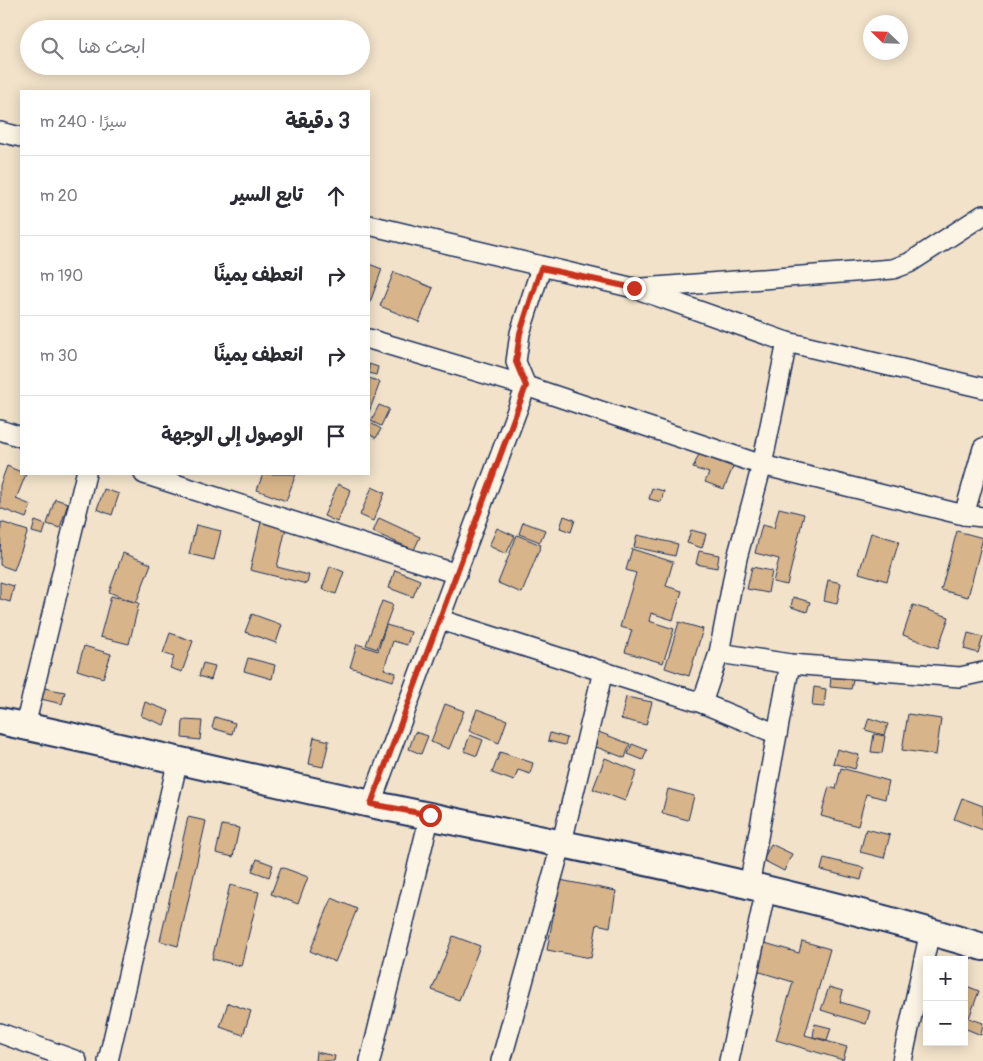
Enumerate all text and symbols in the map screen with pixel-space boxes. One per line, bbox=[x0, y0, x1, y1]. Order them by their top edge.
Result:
north arrow bbox=[863, 15, 908, 60]
search box bbox=[20, 20, 370, 75]
icon: search bbox=[38, 34, 66, 62]
text: ابحث هنا bbox=[78, 35, 146, 59]
text: 3 دقيقة bbox=[285, 108, 350, 135]
text: سيرًا · 240 m bbox=[40, 112, 127, 132]
icon: ahead bbox=[322, 182, 350, 210]
text: تابع السير bbox=[231, 183, 303, 207]
text: 20 m bbox=[40, 186, 78, 206]
icon: right bbox=[322, 262, 350, 290]
text: انعطف يمينًا bbox=[214, 263, 303, 287]
text: 190 m bbox=[40, 266, 83, 286]
route end bbox=[623, 277, 646, 300]
icon: right bbox=[322, 342, 350, 370]
text: انعطف يمينًا bbox=[214, 343, 303, 367]
text: 30 m bbox=[40, 346, 78, 366]
icon: arrive bbox=[322, 422, 350, 450]
text: الوصول إلى الوجهة bbox=[161, 423, 303, 447]
route start bbox=[419, 804, 442, 827]
map controls bbox=[923, 956, 968, 1046]
button: + bbox=[923, 956, 968, 1001]
button: − bbox=[923, 1001, 968, 1046]

